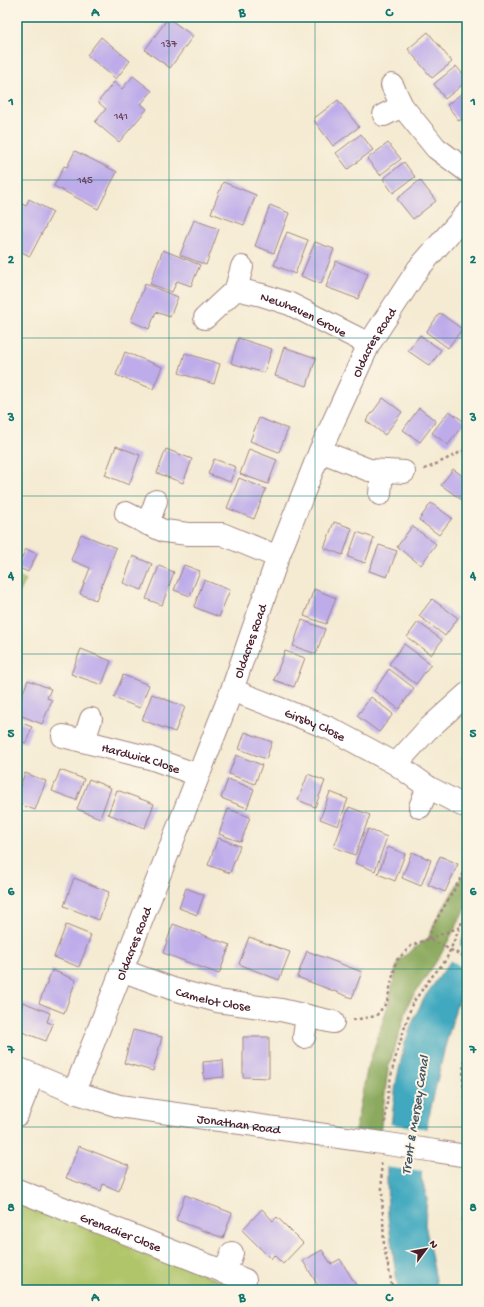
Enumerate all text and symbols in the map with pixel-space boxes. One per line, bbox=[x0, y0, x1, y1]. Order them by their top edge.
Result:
text: A bbox=[90, 6, 100, 21]
text: B bbox=[238, 6, 247, 21]
text: C bbox=[384, 6, 394, 21]
house number: 137 bbox=[160, 39, 177, 51]
text: 1 bbox=[7, 95, 14, 110]
text: 1 bbox=[469, 95, 476, 110]
house number: 141 bbox=[113, 111, 128, 123]
house number: 145 bbox=[76, 175, 93, 187]
text: 2 bbox=[8, 253, 15, 268]
text: 2 bbox=[470, 253, 477, 268]
street label: Newhaven Grove bbox=[258, 290, 349, 342]
street label: Oldacres Road bbox=[350, 305, 401, 380]
text: 3 bbox=[7, 411, 15, 426]
text: 3 bbox=[469, 411, 477, 426]
text: 4 bbox=[7, 569, 15, 584]
text: 4 bbox=[469, 569, 477, 584]
street label: Oldacres Road bbox=[232, 601, 272, 681]
street label: Girsby Close bbox=[282, 706, 348, 746]
text: 5 bbox=[8, 727, 15, 742]
text: 5 bbox=[470, 727, 477, 742]
street label: Hardwick Close bbox=[100, 741, 182, 778]
text: 6 bbox=[8, 885, 15, 900]
text: 6 bbox=[470, 885, 477, 900]
street label: Oldacres Road bbox=[114, 904, 157, 983]
street label: Camelot Close bbox=[174, 985, 252, 1016]
text: 7 bbox=[7, 1043, 16, 1058]
text: 7 bbox=[469, 1043, 478, 1058]
water label: Trent & Mersey Canal bbox=[399, 1054, 434, 1176]
street label: Jonathan Road bbox=[196, 1112, 283, 1139]
text: 8 bbox=[7, 1201, 15, 1216]
text: 8 bbox=[469, 1201, 477, 1216]
street label: Grenadier Close bbox=[78, 1211, 163, 1256]
north arrow bbox=[406, 1229, 446, 1269]
text: N bbox=[426, 1239, 440, 1251]
text: A bbox=[90, 1291, 100, 1306]
text: B bbox=[238, 1291, 247, 1306]
text: C bbox=[384, 1291, 394, 1306]

